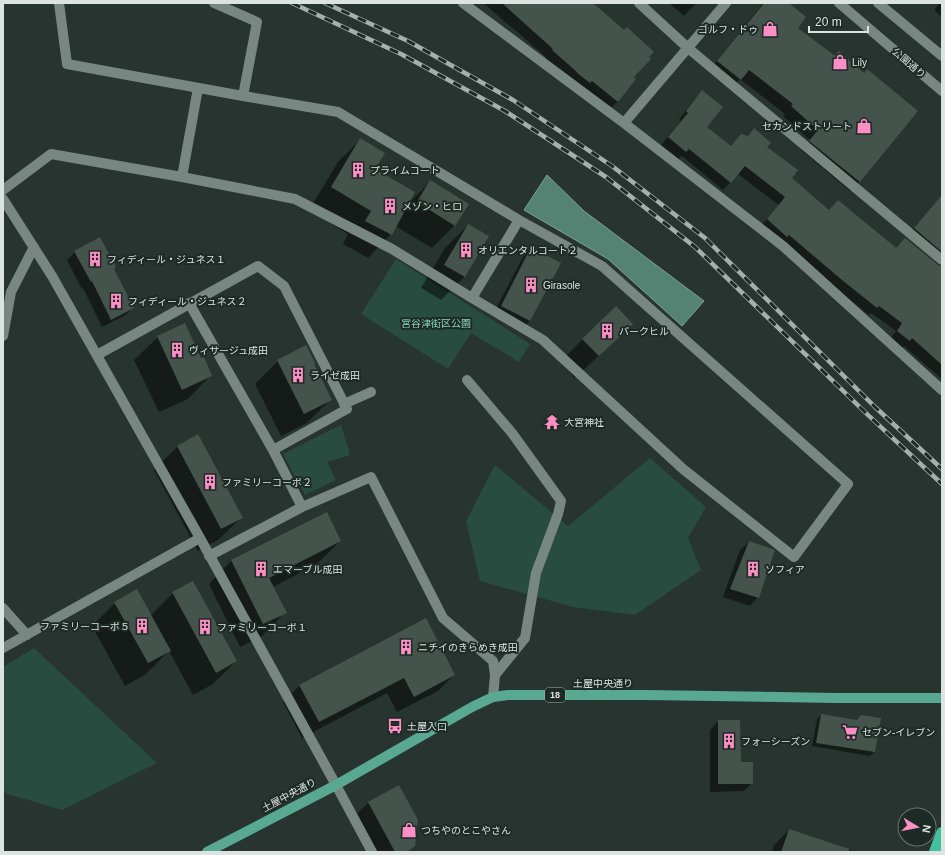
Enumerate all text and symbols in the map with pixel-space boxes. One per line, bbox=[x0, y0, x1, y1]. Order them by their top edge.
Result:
scale bar bbox=[809, 8, 868, 34]
text: 20 m bbox=[815, 15, 842, 29]
shop icon: ゴルフ・ドゥ bbox=[761, 20, 779, 38]
place label: ゴルフ・ドゥ bbox=[698, 24, 758, 35]
street label: 公園通り bbox=[890, 46, 928, 80]
shop icon: Lily bbox=[831, 53, 849, 71]
place label: Lily bbox=[852, 57, 867, 68]
shop icon: セカンドストリート bbox=[855, 117, 873, 135]
place label: セカンドストリート bbox=[762, 121, 852, 132]
building icon: プライムコート bbox=[349, 161, 367, 179]
place label: プライムコート bbox=[370, 165, 440, 176]
building icon: メゾン・ヒロ bbox=[381, 197, 399, 215]
place label: メゾン・ヒロ bbox=[402, 201, 462, 212]
building icon: オリエンタルコート２ bbox=[457, 241, 475, 259]
place label: オリエンタルコート２ bbox=[478, 245, 578, 256]
building icon: フィディール・ジュネス１ bbox=[86, 250, 104, 268]
place label: フィディール・ジュネス１ bbox=[107, 254, 225, 265]
building icon: Girasole bbox=[522, 276, 540, 294]
place label: Girasole bbox=[543, 280, 581, 291]
building icon: フィディール・ジュネス２ bbox=[107, 292, 125, 310]
place label: フィディール・ジュネス２ bbox=[128, 296, 246, 307]
park label: 宮谷津街区公園 bbox=[401, 318, 471, 329]
building icon: パークヒル bbox=[598, 322, 616, 340]
place label: パークヒル bbox=[619, 326, 669, 337]
building icon: ヴィサージュ成田 bbox=[168, 341, 186, 359]
place label: ヴィサージュ成田 bbox=[189, 345, 268, 356]
building icon: ライゼ成田 bbox=[289, 366, 307, 384]
place label: ライゼ成田 bbox=[310, 370, 360, 381]
temple icon: 大宮神社 bbox=[543, 413, 561, 431]
place label: 大宮神社 bbox=[564, 417, 604, 428]
building icon: ファミリーコーポ２ bbox=[201, 473, 219, 491]
place label: ファミリーコーポ２ bbox=[222, 477, 312, 488]
building icon: エマーブル成田 bbox=[252, 560, 270, 578]
building icon: ソフィア bbox=[744, 560, 762, 578]
place label: エマーブル成田 bbox=[273, 564, 342, 575]
place label: ソフィア bbox=[765, 564, 805, 575]
building icon: ファミリーコーポ５ bbox=[133, 617, 151, 635]
building icon: ファミリーコーポ１ bbox=[196, 618, 214, 636]
place label: ファミリーコーポ５ bbox=[40, 621, 130, 632]
place label: ファミリーコーポ１ bbox=[217, 622, 307, 633]
building icon: ニチイのきらめき成田 bbox=[397, 638, 415, 656]
place label: ニチイのきらめき成田 bbox=[418, 642, 518, 653]
street label: 土屋中央通り bbox=[573, 678, 633, 689]
road number: 18 bbox=[545, 688, 565, 702]
bus stop icon: 土屋入口 bbox=[386, 717, 404, 735]
place label: 土屋入口 bbox=[407, 721, 447, 732]
supermarket icon: セブン-イレブン bbox=[841, 723, 859, 741]
place label: セブン-イレブン bbox=[862, 727, 935, 738]
building icon: フォーシーズン bbox=[720, 732, 738, 750]
place label: フォーシーズン bbox=[741, 736, 810, 747]
street label: 土屋中央通り bbox=[260, 776, 318, 814]
north arrow bbox=[897, 807, 937, 847]
shop icon: つちやのとこやさん bbox=[400, 821, 418, 839]
text: N bbox=[920, 824, 933, 834]
place label: つちやのとこやさん bbox=[421, 825, 511, 836]

